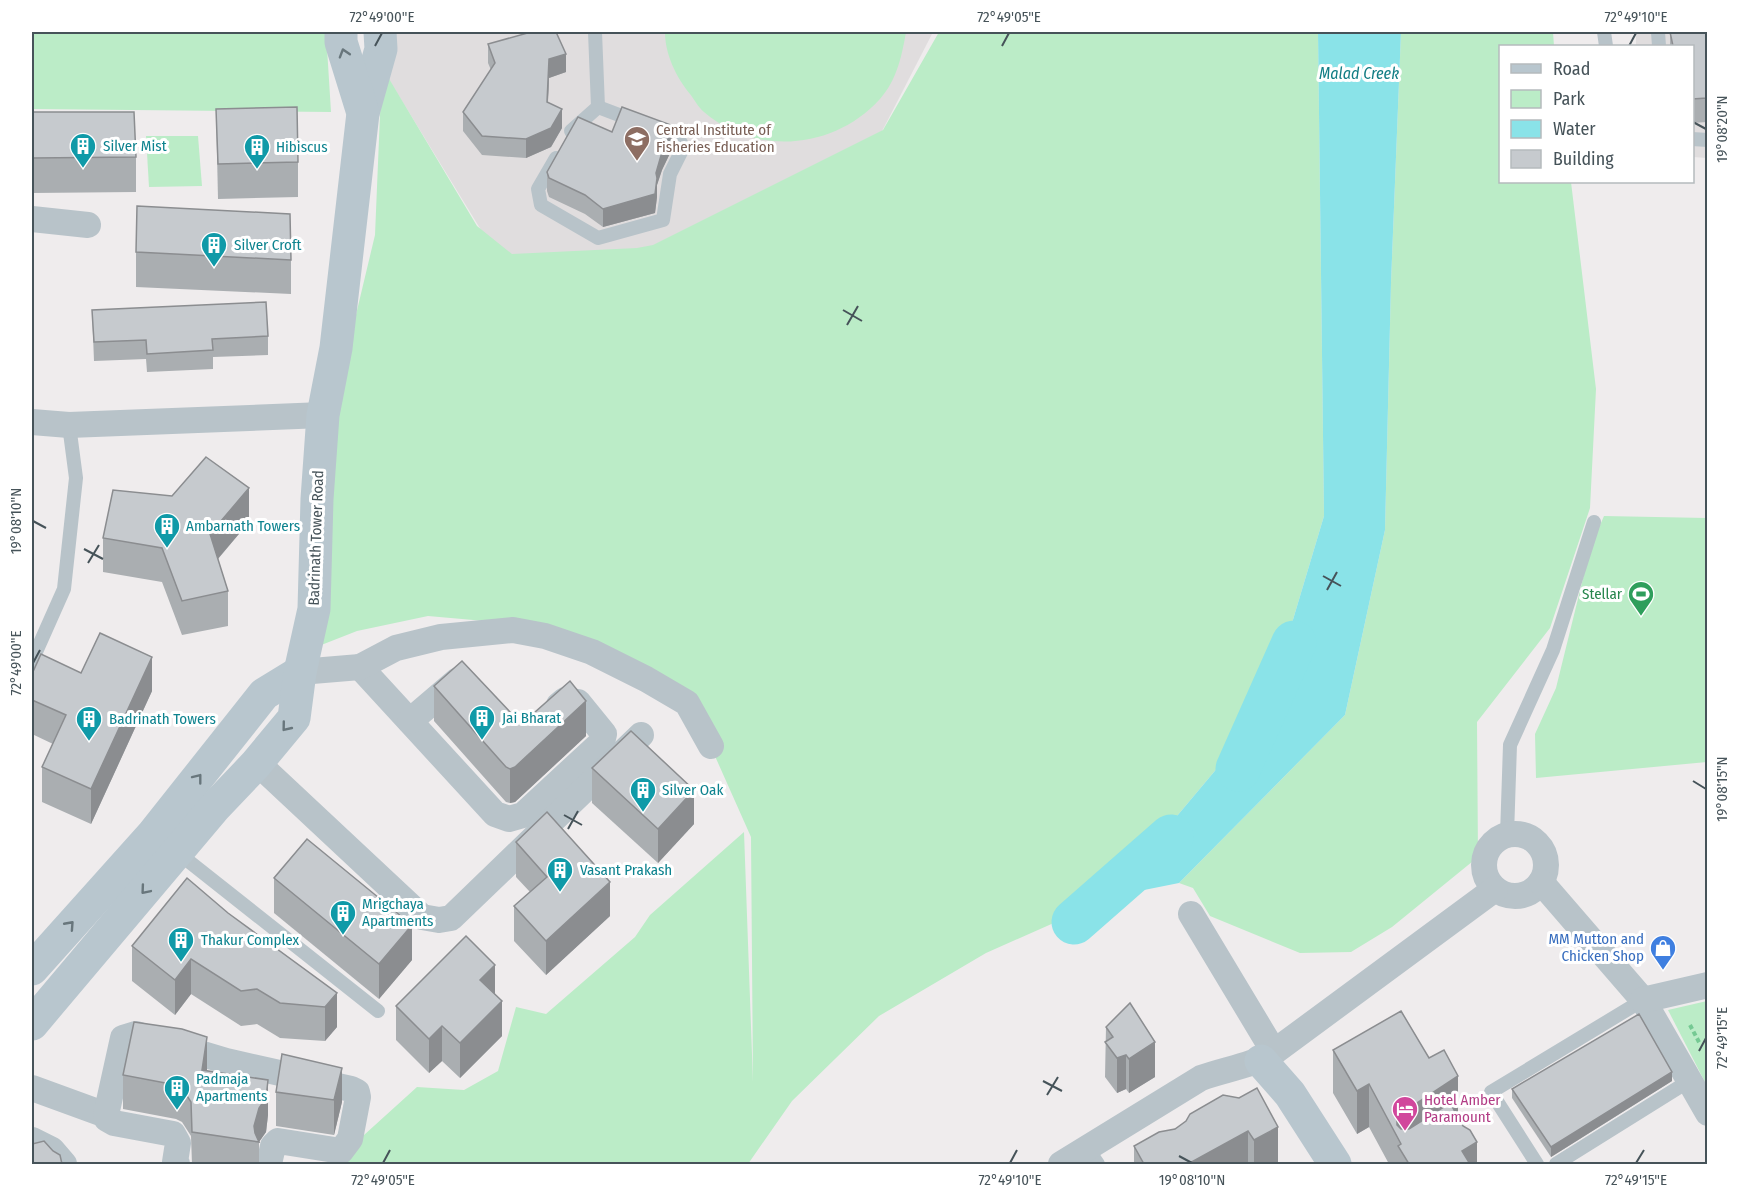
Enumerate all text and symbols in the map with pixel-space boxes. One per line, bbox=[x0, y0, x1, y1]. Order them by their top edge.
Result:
text: 72°49'00"E bbox=[350, 8, 414, 26]
text: 72°49'05"E bbox=[977, 8, 1041, 26]
text: 72°49'10"E bbox=[1604, 8, 1668, 26]
legend bbox=[1499, 45, 1694, 183]
one-way arrow bbox=[339, 48, 351, 59]
text: Road bbox=[1553, 58, 1590, 80]
water label: Malad Creek bbox=[1319, 64, 1399, 83]
text: Park bbox=[1553, 88, 1586, 110]
text: 19°08'20"N bbox=[1713, 95, 1731, 163]
text: Water bbox=[1553, 118, 1596, 140]
place label: Central Institute of Fisheries Education bbox=[656, 121, 775, 156]
school or university icon: Central Institute of Fisheries Education bbox=[622, 124, 652, 162]
building icon: Silver Mist bbox=[68, 131, 98, 169]
building icon: Hibiscus bbox=[242, 132, 272, 170]
place label: Silver Mist bbox=[103, 137, 167, 155]
place label: Hibiscus bbox=[276, 138, 328, 156]
text: Building bbox=[1553, 148, 1614, 170]
building icon: Silver Croft bbox=[199, 230, 229, 268]
place label: Silver Croft bbox=[234, 236, 302, 254]
street label: Badrinath Tower Road bbox=[305, 470, 327, 606]
text: 19°08'10"N bbox=[7, 488, 25, 554]
building icon: Ambarnath Towers bbox=[152, 511, 182, 549]
place label: Ambarnath Towers bbox=[186, 517, 300, 535]
sports icon: Stellar bbox=[1626, 579, 1656, 617]
place label: Stellar bbox=[1582, 585, 1623, 603]
text: 72°49'00"E bbox=[7, 631, 25, 695]
building icon: Jai Bharat bbox=[467, 703, 497, 741]
building icon: Badrinath Towers bbox=[74, 704, 104, 742]
place label: Jai Bharat bbox=[502, 709, 561, 727]
place label: Badrinath Towers bbox=[109, 710, 216, 728]
one-way arrow bbox=[283, 720, 294, 731]
text: 19°08'15"N bbox=[1713, 756, 1731, 822]
one-way arrow bbox=[190, 773, 201, 784]
building icon: Silver Oak bbox=[628, 775, 658, 813]
place label: Silver Oak bbox=[662, 781, 723, 799]
building icon: Vasant Prakash bbox=[545, 855, 575, 893]
place label: Vasant Prakash bbox=[580, 861, 672, 879]
one-way arrow bbox=[141, 883, 152, 894]
place label: Mrigchaya Apartments bbox=[362, 895, 433, 930]
building icon: Mrigchaya Apartments bbox=[328, 898, 358, 936]
one-way arrow bbox=[63, 921, 74, 932]
building icon: Thakur Complex bbox=[166, 925, 196, 963]
place label: MM Mutton and Chicken Shop bbox=[1548, 930, 1644, 965]
place label: Thakur Complex bbox=[201, 931, 300, 949]
shop icon: MM Mutton and Chicken Shop bbox=[1648, 933, 1678, 971]
text: 72°49'15"E bbox=[1713, 1007, 1731, 1069]
place label: Padmaja Apartments bbox=[196, 1070, 267, 1105]
building icon: Padmaja Apartments bbox=[162, 1073, 192, 1111]
place label: Hotel Amber Paramount bbox=[1424, 1091, 1501, 1126]
hotel icon: Hotel Amber Paramount bbox=[1390, 1094, 1420, 1132]
text: 72°49'05"E bbox=[351, 1171, 415, 1189]
text: 72°49'10"E bbox=[978, 1171, 1042, 1189]
text: 19°08'10"N bbox=[1159, 1171, 1225, 1189]
text: 72°49'15"E bbox=[1605, 1171, 1667, 1189]

